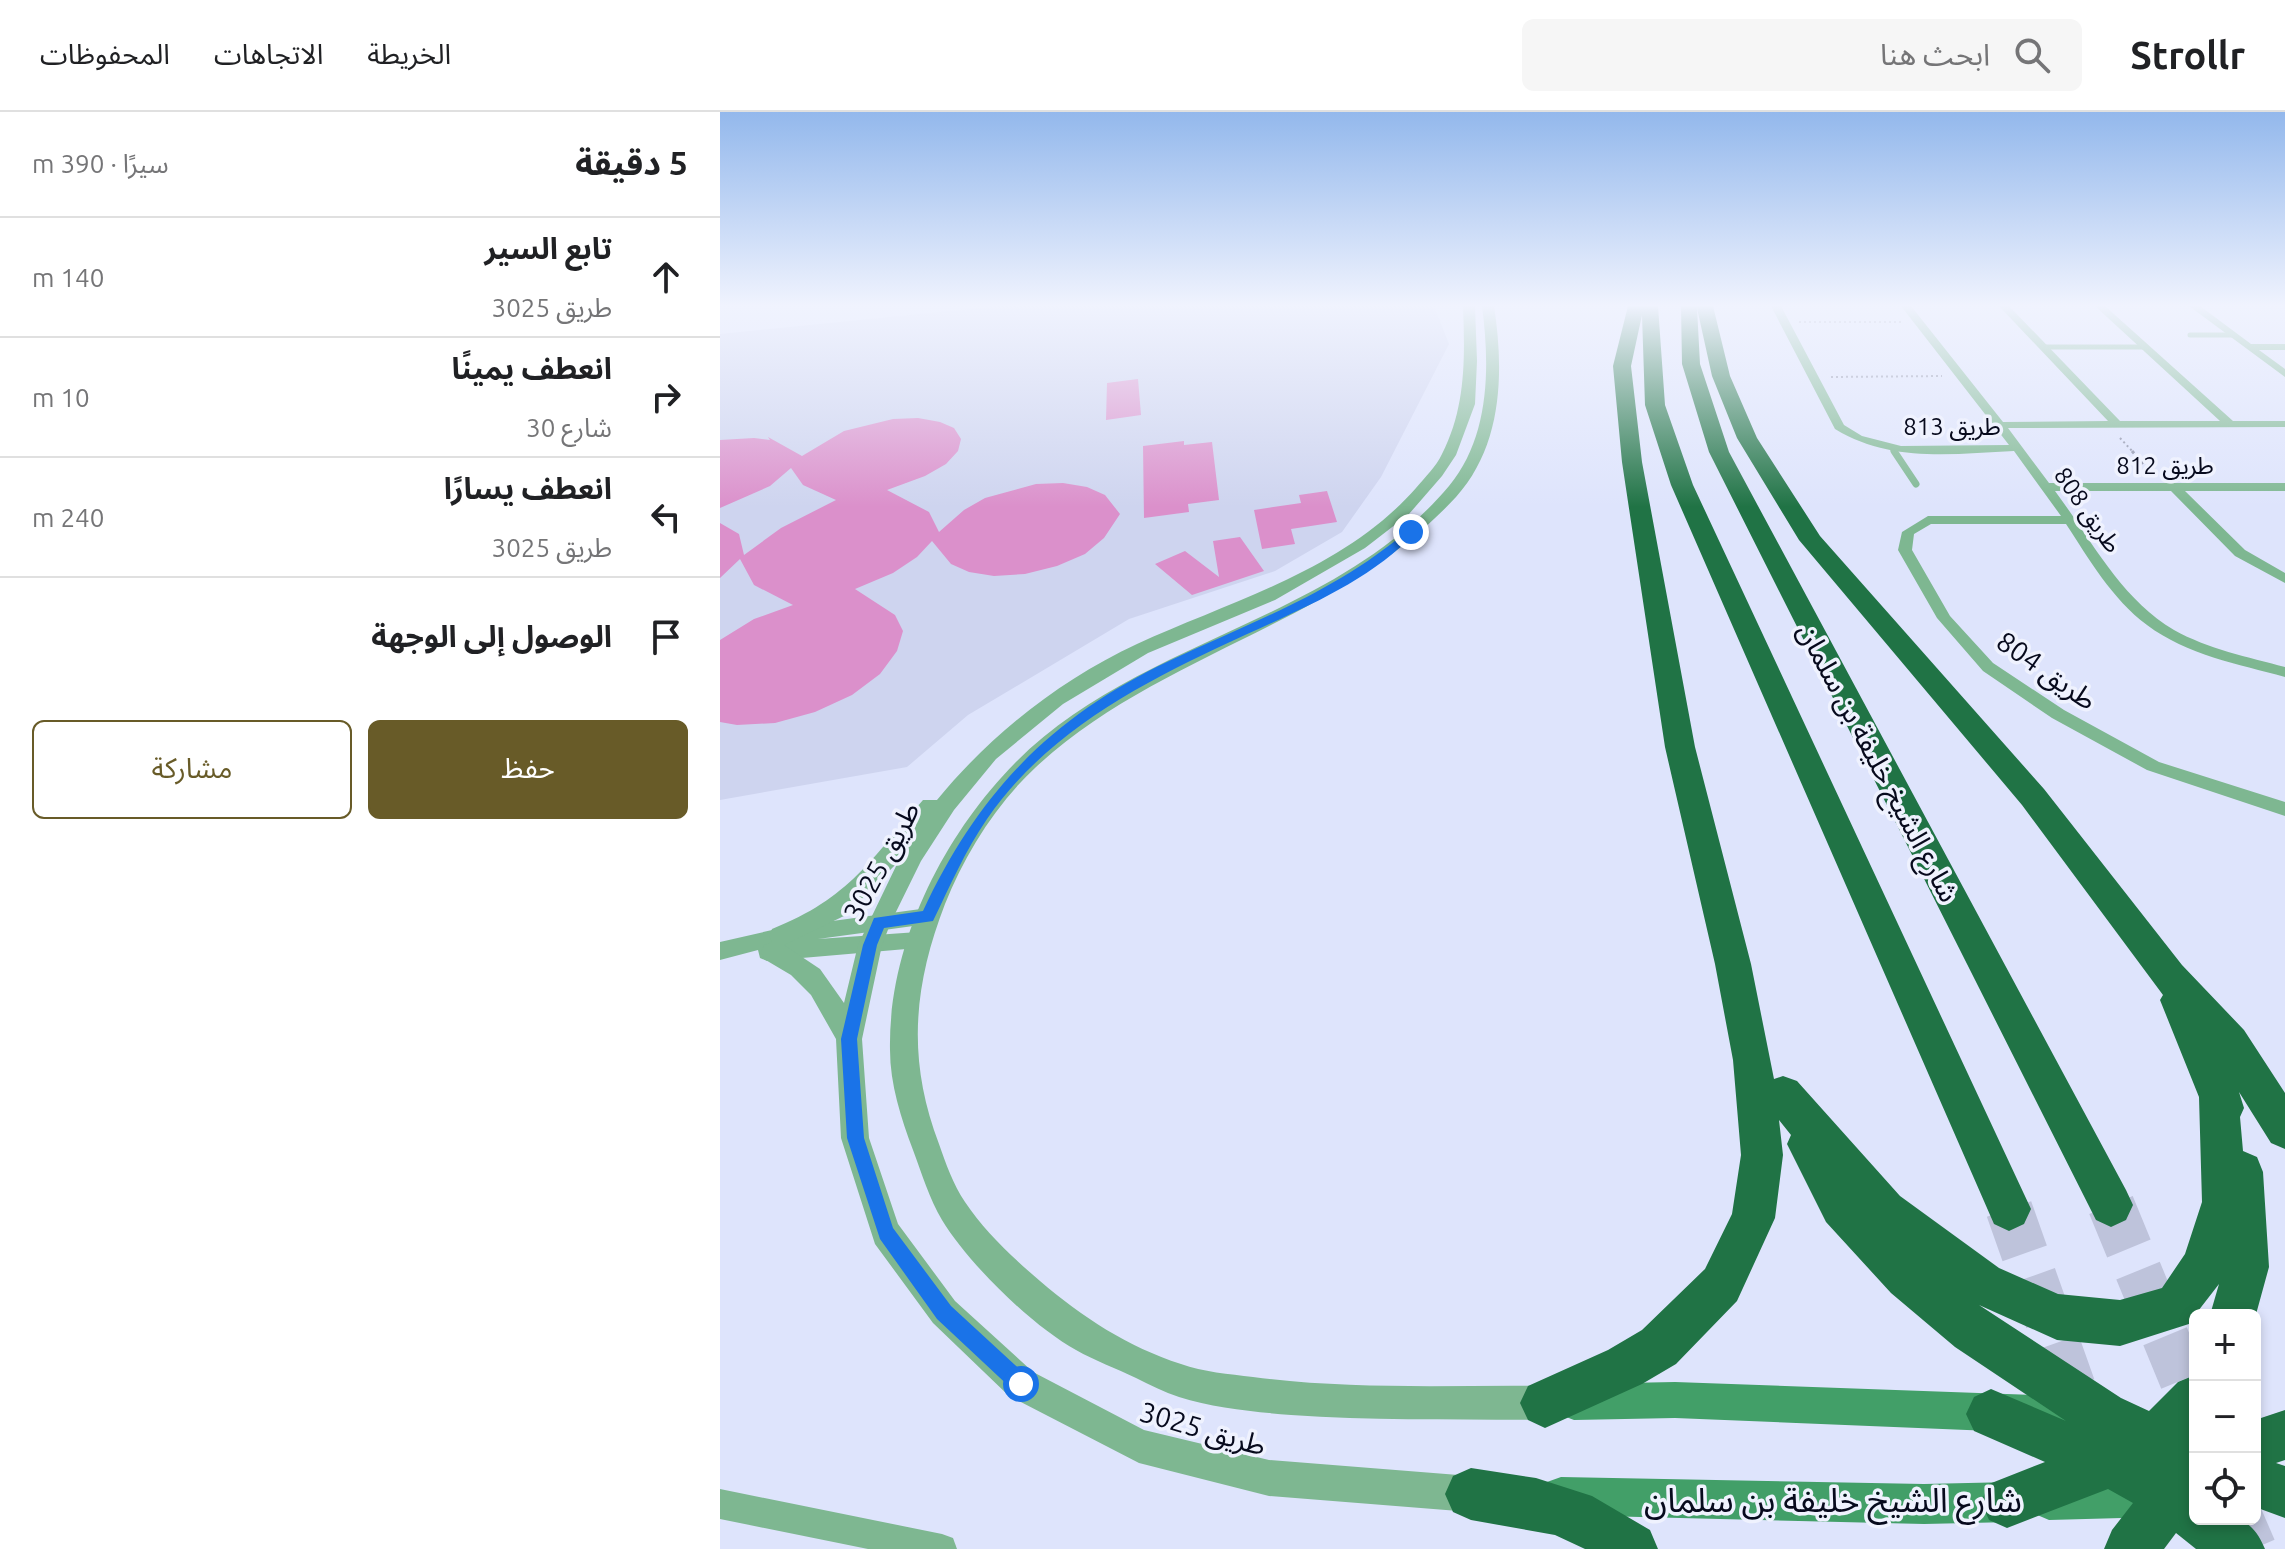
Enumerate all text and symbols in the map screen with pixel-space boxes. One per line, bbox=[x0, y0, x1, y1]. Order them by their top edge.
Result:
search box bbox=[1522, 19, 2082, 91]
icon: search bbox=[2010, 33, 2054, 77]
text: Strollr bbox=[2130, 34, 2245, 76]
text: ابحث هنا bbox=[1880, 37, 1990, 71]
text: المحفوظات bbox=[40, 38, 170, 69]
text: الاتجاهات bbox=[214, 38, 323, 69]
text: الخريطة bbox=[367, 38, 451, 69]
text: 5 دقيقة bbox=[575, 143, 688, 181]
text: سيرًا · 390 m bbox=[32, 149, 169, 178]
text: تابع السير bbox=[485, 231, 612, 265]
icon: ahead bbox=[644, 255, 688, 299]
text: 140 m bbox=[32, 263, 104, 292]
text: طريق 3025 bbox=[491, 293, 612, 322]
text: انعطف يمينًا bbox=[452, 351, 612, 385]
icon: right bbox=[644, 375, 688, 419]
text: 10 m bbox=[32, 383, 90, 412]
text: شارع 30 bbox=[526, 413, 612, 442]
street label: طريق 813 bbox=[1903, 413, 2001, 442]
street label: طريق 812 bbox=[2116, 452, 2214, 481]
street label: طريق 808 bbox=[2047, 462, 2127, 559]
text: انعطف يسارًا bbox=[444, 471, 612, 505]
icon: left bbox=[644, 495, 688, 539]
text: 240 m bbox=[32, 503, 104, 532]
route end bbox=[1393, 514, 1429, 550]
text: طريق 3025 bbox=[491, 533, 612, 562]
icon: arrive bbox=[644, 615, 688, 659]
street label: شارع الشيخ خليفة بن سلمان bbox=[1787, 617, 1966, 909]
text: الوصول إلى الوجهة bbox=[371, 619, 612, 653]
street label: طريق 804 bbox=[1990, 625, 2103, 718]
button: مشاركة bbox=[32, 720, 352, 819]
button: حفظ bbox=[368, 720, 688, 819]
street label: طريق 3025 bbox=[837, 796, 928, 927]
map controls bbox=[2189, 1309, 2261, 1525]
button: + bbox=[2189, 1309, 2261, 1381]
route start bbox=[1003, 1366, 1039, 1402]
button: − bbox=[2189, 1381, 2261, 1453]
street label: طريق 3025 bbox=[1136, 1395, 1270, 1464]
button: locate bbox=[2189, 1453, 2261, 1525]
street label: شارع الشيخ خليفة بن سلمان bbox=[1644, 1480, 2022, 1525]

